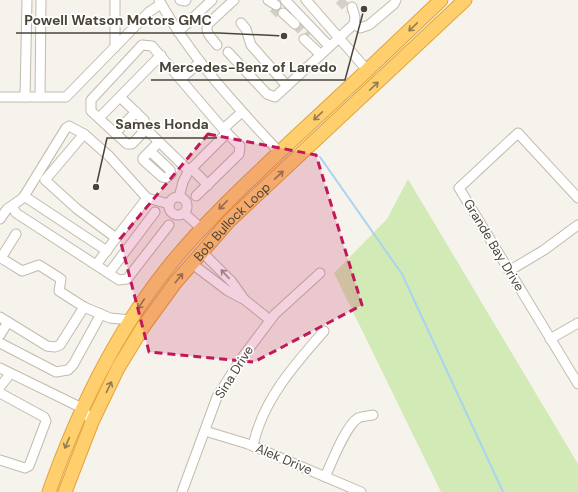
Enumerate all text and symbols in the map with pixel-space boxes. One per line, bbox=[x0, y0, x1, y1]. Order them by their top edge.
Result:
callout: Powell Watson Motors GMC bbox=[16, 7, 219, 33]
text: Powell Watson Motors GMC bbox=[24, 11, 212, 29]
one-way arrow bbox=[408, 22, 418, 32]
callout: Mercedes-Benz of Laredo bbox=[151, 54, 345, 80]
text: Mercedes-Benz of Laredo bbox=[159, 58, 337, 76]
one-way arrow bbox=[368, 81, 379, 90]
one-way arrow bbox=[313, 111, 323, 121]
callout: Sames Honda bbox=[107, 112, 217, 138]
text: Sames Honda bbox=[115, 115, 209, 133]
one-way arrow bbox=[274, 170, 284, 179]
street label: Bob Bullock Loop bbox=[189, 178, 274, 265]
street label: Grande Bay Drive bbox=[460, 196, 528, 294]
one-way arrow bbox=[219, 200, 228, 210]
one-way arrow bbox=[220, 269, 229, 279]
one-way arrow bbox=[175, 273, 183, 284]
one-way arrow bbox=[137, 299, 145, 310]
street label: Sina Drive bbox=[211, 342, 257, 402]
one-way arrow bbox=[106, 382, 113, 394]
one-way arrow bbox=[62, 437, 70, 449]
street label: Alek Drive bbox=[253, 440, 315, 478]

